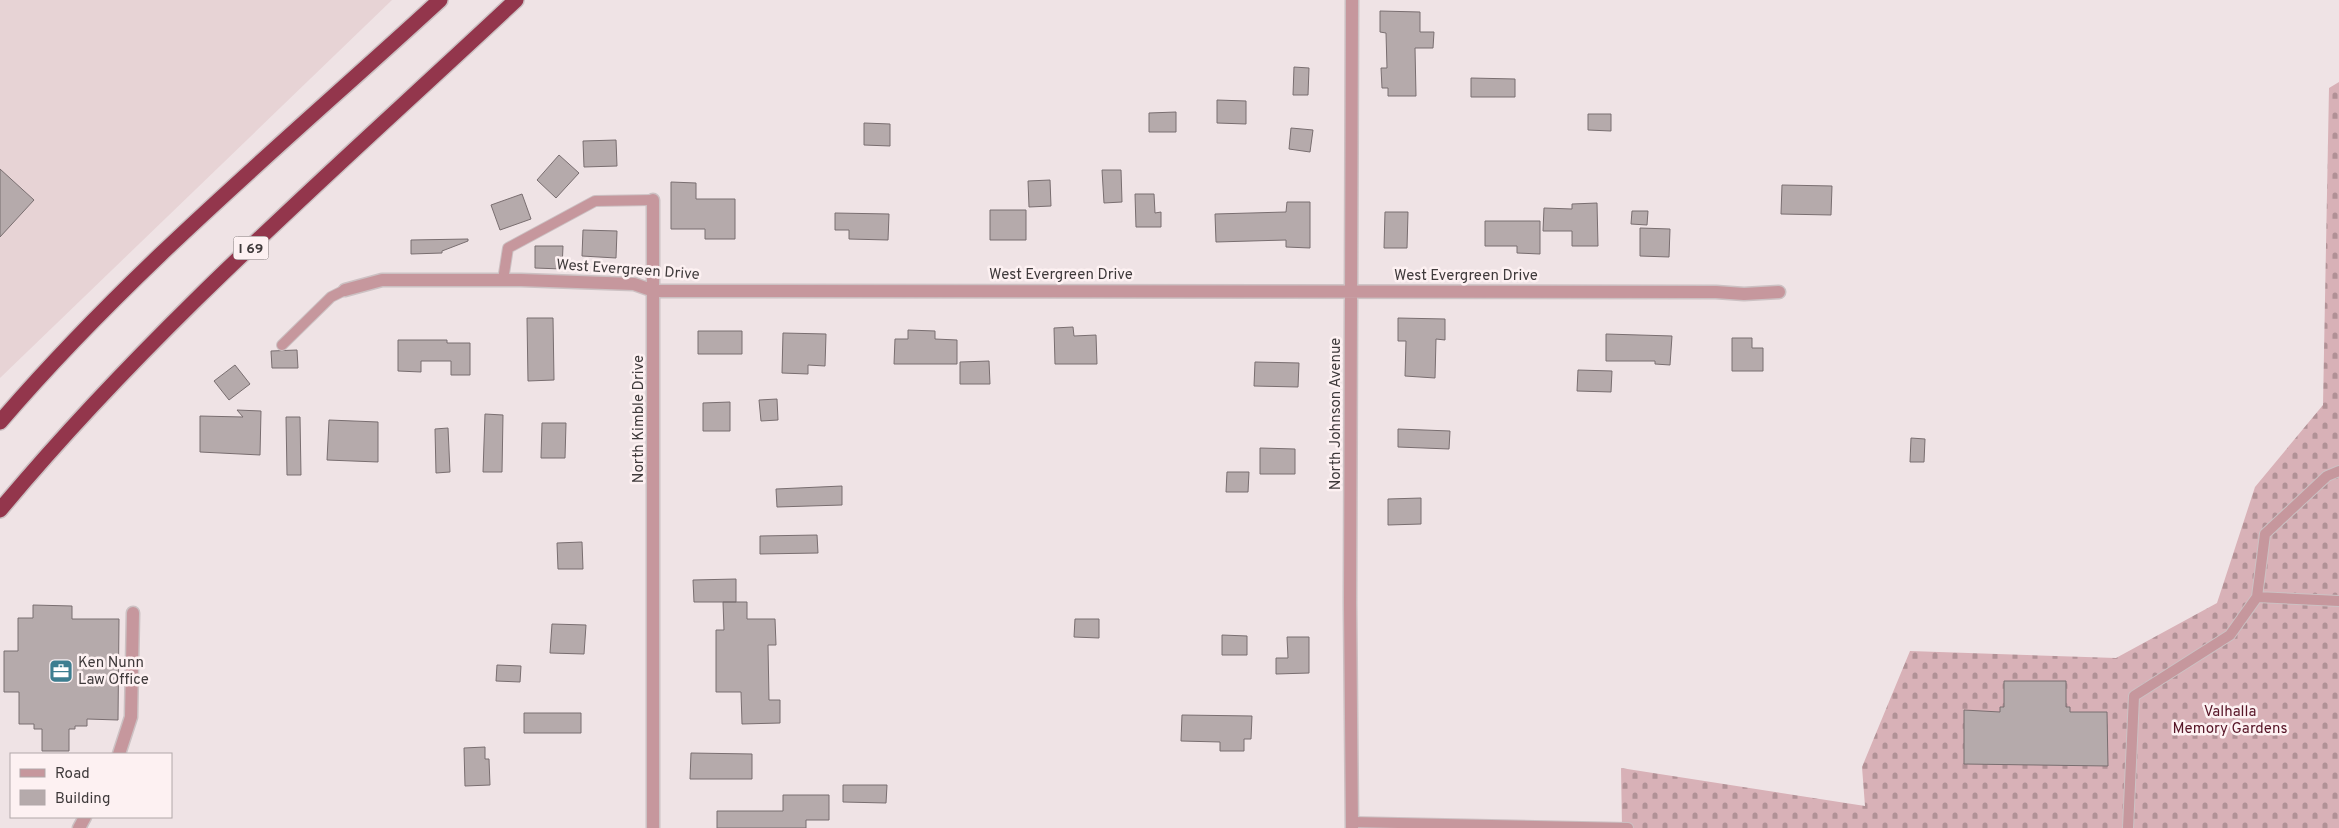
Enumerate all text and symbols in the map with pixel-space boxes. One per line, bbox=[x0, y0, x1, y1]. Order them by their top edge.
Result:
road number: I 69 bbox=[234, 237, 268, 260]
street label: West Evergreen Drive bbox=[555, 256, 700, 285]
street label: West Evergreen Drive bbox=[989, 266, 1133, 285]
street label: West Evergreen Drive bbox=[1394, 267, 1538, 286]
street label: North Johnson Avenue bbox=[1327, 338, 1346, 490]
street label: North Kimble Drive bbox=[630, 355, 649, 483]
place label: Ken Nunn Law Office bbox=[78, 654, 149, 690]
office icon: Ken Nunn Law Office bbox=[48, 658, 74, 684]
park label: Valhalla Memory Gardens bbox=[2173, 703, 2287, 739]
legend bbox=[10, 753, 172, 818]
text: Road bbox=[55, 765, 90, 784]
text: Building bbox=[55, 790, 110, 809]

